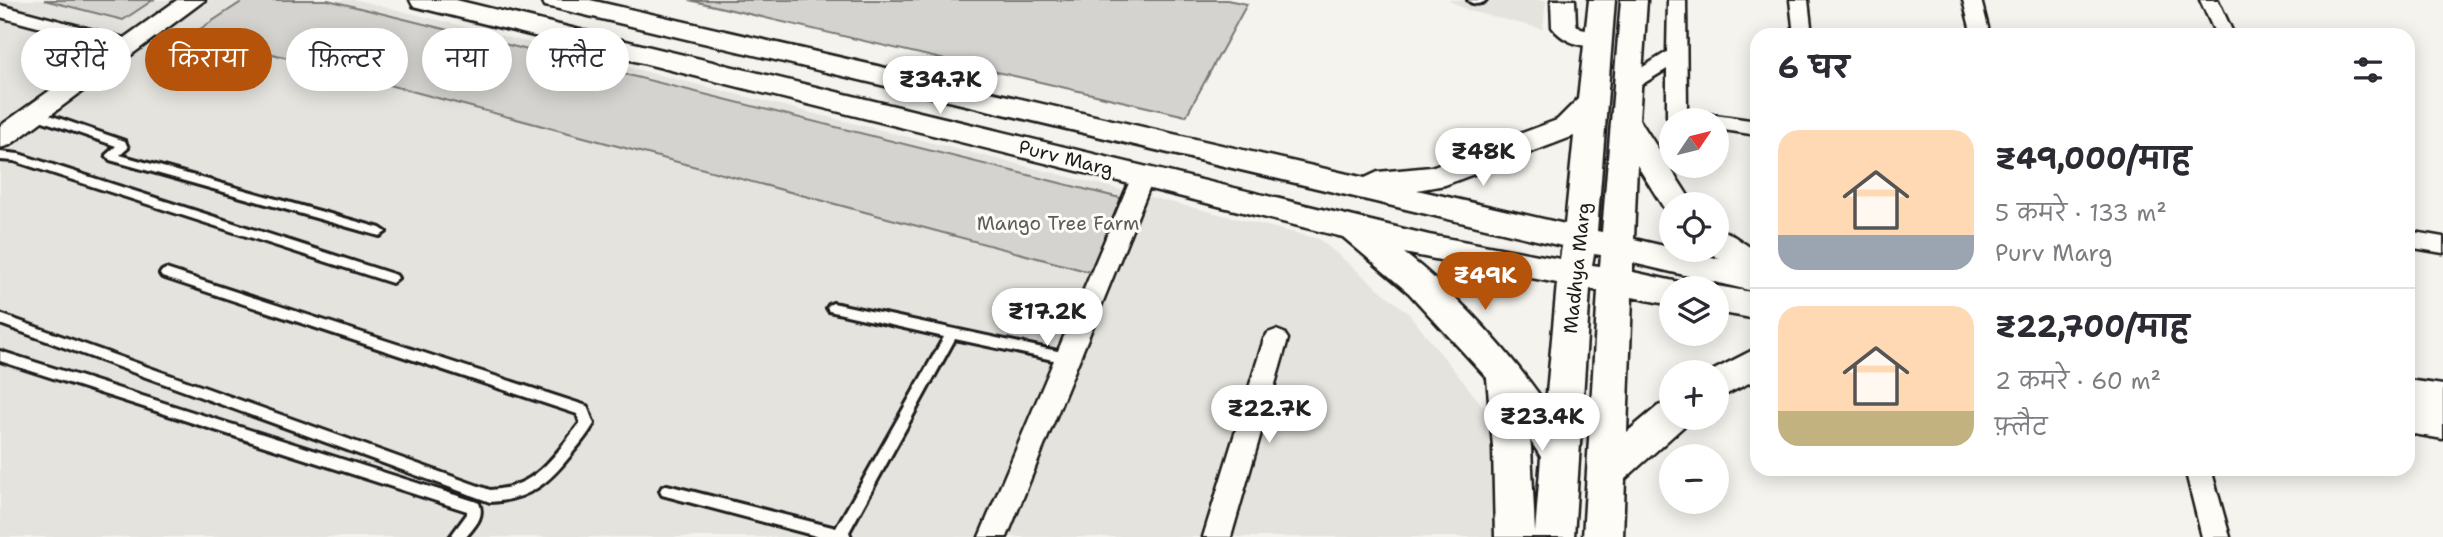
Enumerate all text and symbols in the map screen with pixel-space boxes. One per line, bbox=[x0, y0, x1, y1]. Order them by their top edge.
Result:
chip: खरीदें bbox=[21, 28, 131, 91]
chip: किराया bbox=[145, 28, 272, 91]
chip: फ़िल्टर bbox=[286, 28, 408, 91]
chip: नया bbox=[422, 28, 512, 91]
chip: फ़्लैट bbox=[526, 28, 629, 91]
text: 6 घर bbox=[1778, 47, 1849, 88]
icon: filters bbox=[2349, 51, 2387, 89]
pin: ₹34.7K bbox=[883, 57, 997, 116]
text: ₹34.7K bbox=[899, 64, 981, 94]
north arrow bbox=[1659, 108, 1729, 178]
map controls bbox=[1659, 108, 1729, 514]
pin: ₹48K bbox=[1442, 128, 1524, 188]
street label: Purv Marg bbox=[1016, 134, 1116, 182]
text: ₹48K bbox=[1451, 136, 1515, 166]
text: ₹49,000/माह bbox=[1995, 138, 2191, 179]
icon: home bbox=[1834, 158, 1918, 242]
button: locate bbox=[1659, 192, 1729, 262]
text: 5 कमरे · 133 m² bbox=[1995, 198, 2167, 228]
street label: Madhya Marg bbox=[1558, 201, 1596, 335]
park label: Mango Tree Farm bbox=[977, 211, 1139, 236]
text: Purv Marg bbox=[1995, 238, 2112, 268]
pin: ₹49K bbox=[1444, 252, 1526, 312]
text: ₹49K bbox=[1453, 260, 1517, 290]
button: layers bbox=[1659, 276, 1729, 346]
pin: ₹17.2K bbox=[990, 288, 1104, 348]
text: ₹17.2K bbox=[1008, 296, 1086, 326]
text: ₹22,700/माह bbox=[1995, 306, 2189, 347]
icon: home bbox=[1834, 334, 1918, 418]
button: + bbox=[1659, 360, 1729, 430]
text: 2 कमरे · 60 m² bbox=[1995, 366, 2161, 396]
pin: ₹22.7K bbox=[1212, 386, 1326, 445]
text: ₹22.7K bbox=[1227, 393, 1311, 423]
pin: ₹23.4K bbox=[1485, 393, 1599, 453]
text: ₹23.4K bbox=[1500, 401, 1584, 431]
text: फ़्लैट bbox=[1995, 412, 2047, 442]
button: − bbox=[1659, 444, 1729, 514]

